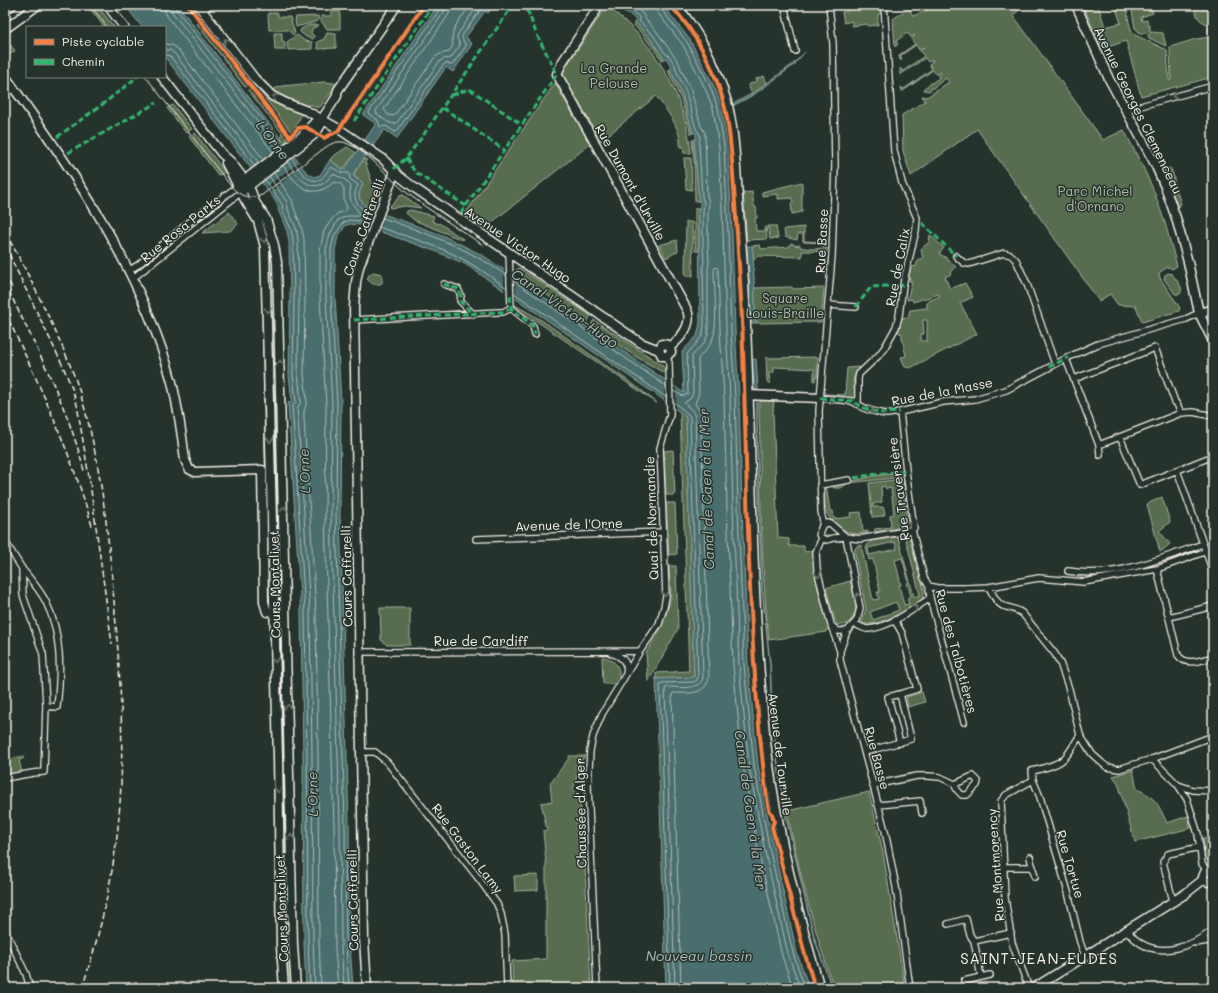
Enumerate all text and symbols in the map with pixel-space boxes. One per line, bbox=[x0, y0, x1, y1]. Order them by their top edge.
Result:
street label: Avenue Georges Clemenceau bbox=[1091, 23, 1187, 197]
legend bbox=[26, 26, 166, 78]
text: Piste cyclable bbox=[62, 33, 144, 49]
one-way arrow bbox=[223, 39, 230, 46]
text: Chemin bbox=[62, 53, 105, 69]
park label: La Grande Pelouse bbox=[581, 59, 647, 91]
one-way arrow bbox=[1172, 91, 1179, 100]
one-way arrow bbox=[272, 95, 279, 102]
water label: L'Orne bbox=[252, 116, 294, 164]
street label: Rue Dumont d'Urville bbox=[592, 121, 670, 243]
street label: Cours Caffarelli bbox=[338, 176, 388, 278]
park label: Parc Michel d'Ornano bbox=[1058, 182, 1133, 214]
street label: Rue Rosa Parks bbox=[137, 191, 223, 265]
street label: Avenue Victor Hugo bbox=[461, 202, 575, 286]
street label: Rue Basse bbox=[811, 208, 831, 274]
street label: Rue de Calix bbox=[881, 226, 913, 308]
one-way arrow bbox=[259, 237, 268, 243]
water label: Canal Victor-Hugo bbox=[508, 264, 622, 352]
park label: Square Louis-Braille bbox=[746, 289, 824, 321]
one-way arrow bbox=[263, 307, 272, 313]
one-way arrow bbox=[276, 360, 285, 366]
street label: Rue de la Masse bbox=[890, 373, 994, 409]
one-way arrow bbox=[866, 405, 874, 413]
water label: Canal de Caen à la Mer bbox=[694, 408, 718, 570]
street label: Rue Traversière bbox=[883, 436, 913, 542]
one-way arrow bbox=[266, 437, 275, 443]
water label: L'Orne bbox=[294, 448, 314, 494]
street label: Quai de Normandie bbox=[640, 456, 662, 580]
one-way arrow bbox=[280, 506, 288, 512]
street label: Avenue de l'Orne bbox=[515, 514, 623, 534]
street label: Cours Caffarelli bbox=[337, 525, 355, 627]
street label: Cours Montalivet bbox=[265, 530, 283, 638]
one-way arrow bbox=[814, 572, 822, 579]
street label: Rue des Talbotières bbox=[932, 587, 982, 715]
one-way arrow bbox=[661, 591, 669, 597]
one-way arrow bbox=[855, 593, 863, 599]
one-way arrow bbox=[911, 605, 918, 613]
street label: Rue de Cardiff bbox=[434, 632, 529, 649]
one-way arrow bbox=[271, 657, 279, 663]
street label: Avenue de Tourville bbox=[765, 692, 797, 816]
one-way arrow bbox=[284, 704, 292, 710]
street label: Rue Basse bbox=[861, 725, 895, 791]
water label: Canal de Caen à la Mer bbox=[730, 729, 772, 891]
street label: Chaussée d'Alger bbox=[571, 758, 589, 868]
water label: L'Orne bbox=[302, 771, 322, 817]
one-way arrow bbox=[274, 787, 282, 793]
street label: Rue Gaston Lamy bbox=[429, 800, 508, 897]
street label: Rue Montmorency bbox=[983, 808, 1007, 922]
street label: Rue Tortue bbox=[1053, 828, 1089, 900]
one-way arrow bbox=[287, 834, 295, 840]
street label: Cours Caffarelli bbox=[343, 849, 361, 951]
street label: Cours Montalivet bbox=[271, 853, 291, 962]
water label: Nouveau bassin bbox=[646, 946, 752, 965]
district label: SAINT-JEAN-EUDES bbox=[960, 948, 1118, 968]

